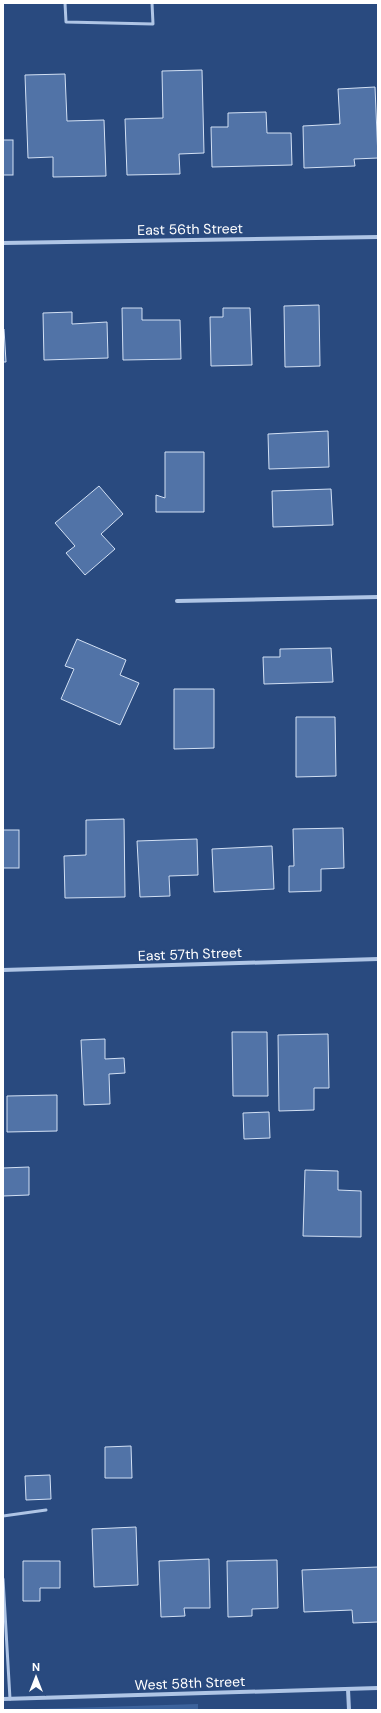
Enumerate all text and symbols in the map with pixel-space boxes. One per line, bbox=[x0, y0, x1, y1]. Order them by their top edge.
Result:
street label: East 56th Street bbox=[137, 219, 243, 239]
street label: East 57th Street bbox=[138, 943, 242, 965]
north arrow bbox=[16, 1657, 56, 1697]
text: N bbox=[32, 1660, 40, 1674]
street label: West 58th Street bbox=[134, 1672, 246, 1694]

